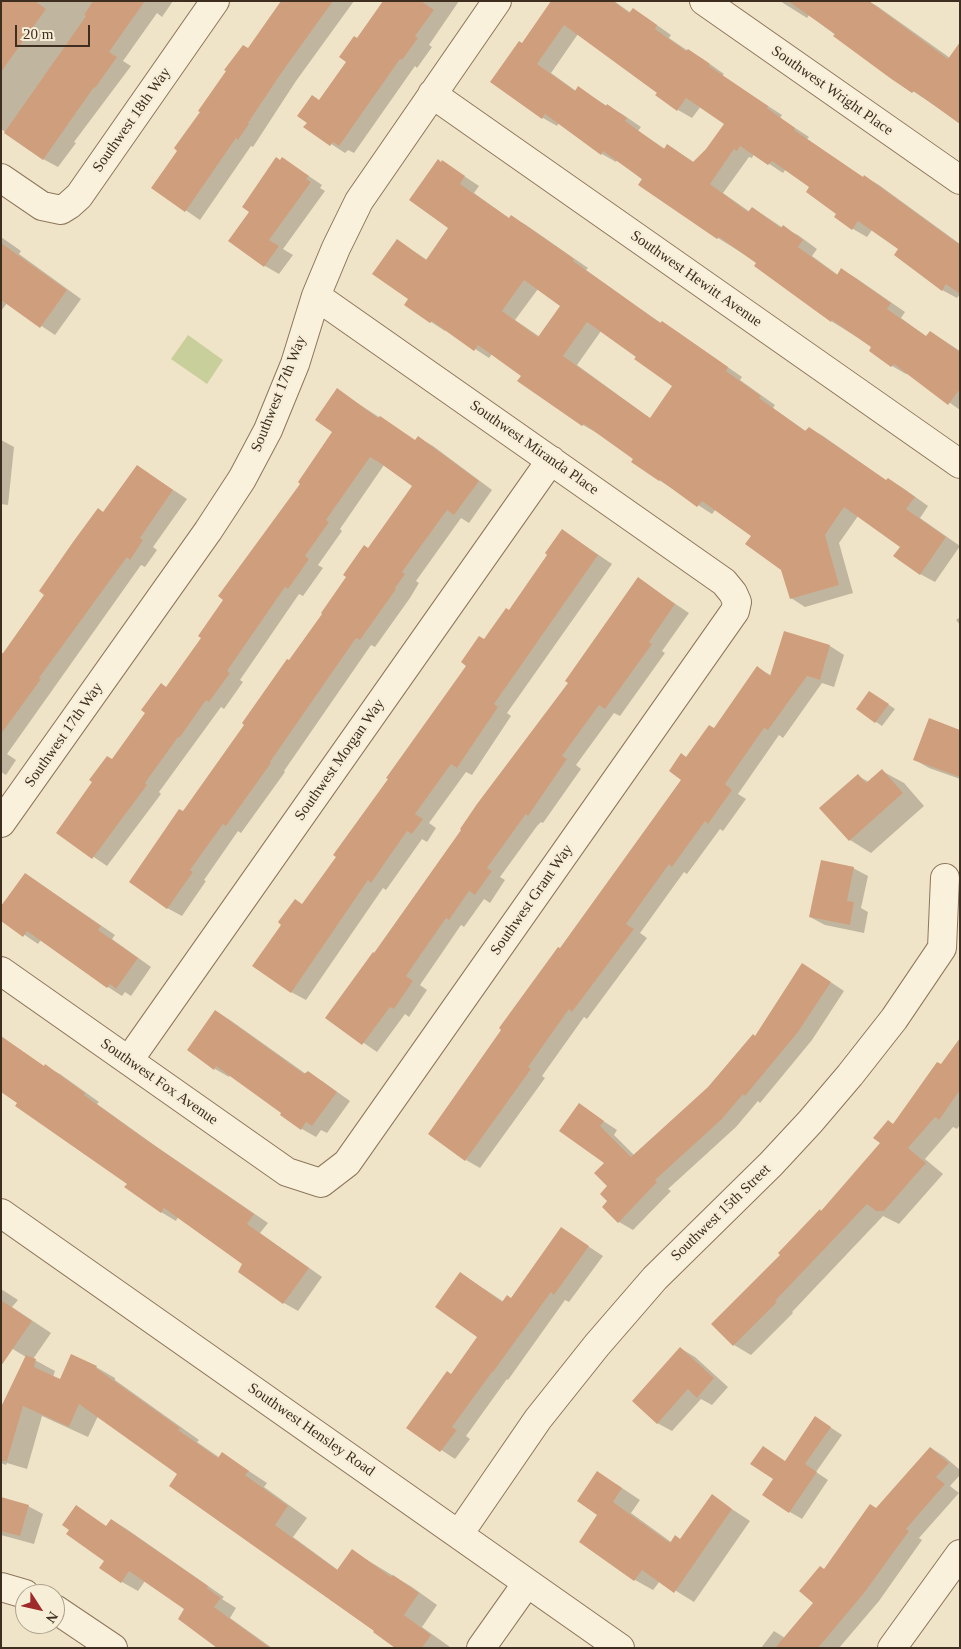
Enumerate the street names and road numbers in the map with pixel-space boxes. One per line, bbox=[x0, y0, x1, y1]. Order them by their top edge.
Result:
street label: Southwest Wright Place bbox=[768, 42, 896, 140]
street label: Southwest 18th Way bbox=[89, 64, 175, 176]
street label: Southwest Hewitt Avenue bbox=[627, 227, 765, 331]
street label: Southwest 17th Way bbox=[247, 333, 311, 455]
street label: Southwest Miranda Place bbox=[466, 397, 602, 499]
street label: Southwest 17th Way bbox=[21, 679, 107, 791]
street label: Southwest Morgan Way bbox=[291, 696, 389, 824]
street label: Southwest Grant Way bbox=[487, 841, 577, 959]
street label: Southwest Fox Avenue bbox=[97, 1035, 221, 1129]
street label: Southwest 15th Street bbox=[667, 1161, 775, 1265]
street label: Southwest Hensley Road bbox=[244, 1379, 378, 1481]

